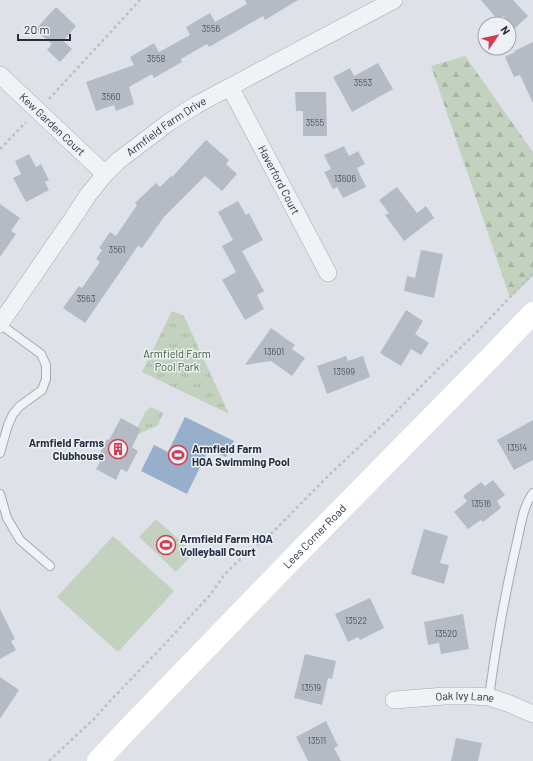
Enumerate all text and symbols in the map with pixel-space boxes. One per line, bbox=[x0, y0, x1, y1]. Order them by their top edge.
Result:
scale bar bbox=[18, 16, 70, 42]
north arrow bbox=[477, 16, 517, 56]
text: 20 m bbox=[24, 22, 50, 36]
house number: 3556 bbox=[202, 23, 221, 34]
text: N bbox=[498, 23, 513, 37]
house number: 3558 bbox=[147, 53, 166, 64]
house number: 3553 bbox=[354, 77, 373, 88]
street label: Kew Garden Court bbox=[17, 90, 88, 158]
house number: 3560 bbox=[102, 91, 120, 102]
street label: Armfield Farm Drive bbox=[123, 94, 208, 158]
house number: 3555 bbox=[306, 117, 325, 128]
street label: Haverford Court bbox=[256, 143, 303, 216]
house number: 13606 bbox=[334, 173, 356, 184]
house number: 3561 bbox=[109, 244, 125, 255]
house number: 3563 bbox=[77, 293, 96, 304]
house number: 13601 bbox=[264, 346, 284, 357]
park label: Armfield Farm Pool Park bbox=[143, 347, 211, 373]
house number: 13599 bbox=[333, 366, 355, 377]
place label: Armfield Farms Clubhouse bbox=[29, 436, 104, 462]
building icon: Armfield Farms Clubhouse bbox=[107, 438, 129, 460]
place label: Armfield Farm HOA Swimming Pool bbox=[192, 442, 290, 468]
house number: 13514 bbox=[507, 442, 527, 453]
sports icon: Armfield Farm HOA Swimming Pool bbox=[167, 444, 189, 466]
house number: 13516 bbox=[471, 498, 491, 509]
street label: Lees Corner Road bbox=[280, 501, 348, 571]
place label: Armfield Farm HOA Volleyball Court bbox=[180, 532, 274, 558]
sports icon: Armfield Farm HOA Volleyball Court bbox=[155, 534, 177, 556]
house number: 13522 bbox=[345, 615, 367, 626]
house number: 13520 bbox=[435, 628, 457, 639]
house number: 13519 bbox=[301, 682, 321, 693]
street label: Oak Ivy Lane bbox=[435, 689, 496, 704]
house number: 13511 bbox=[308, 735, 326, 746]

